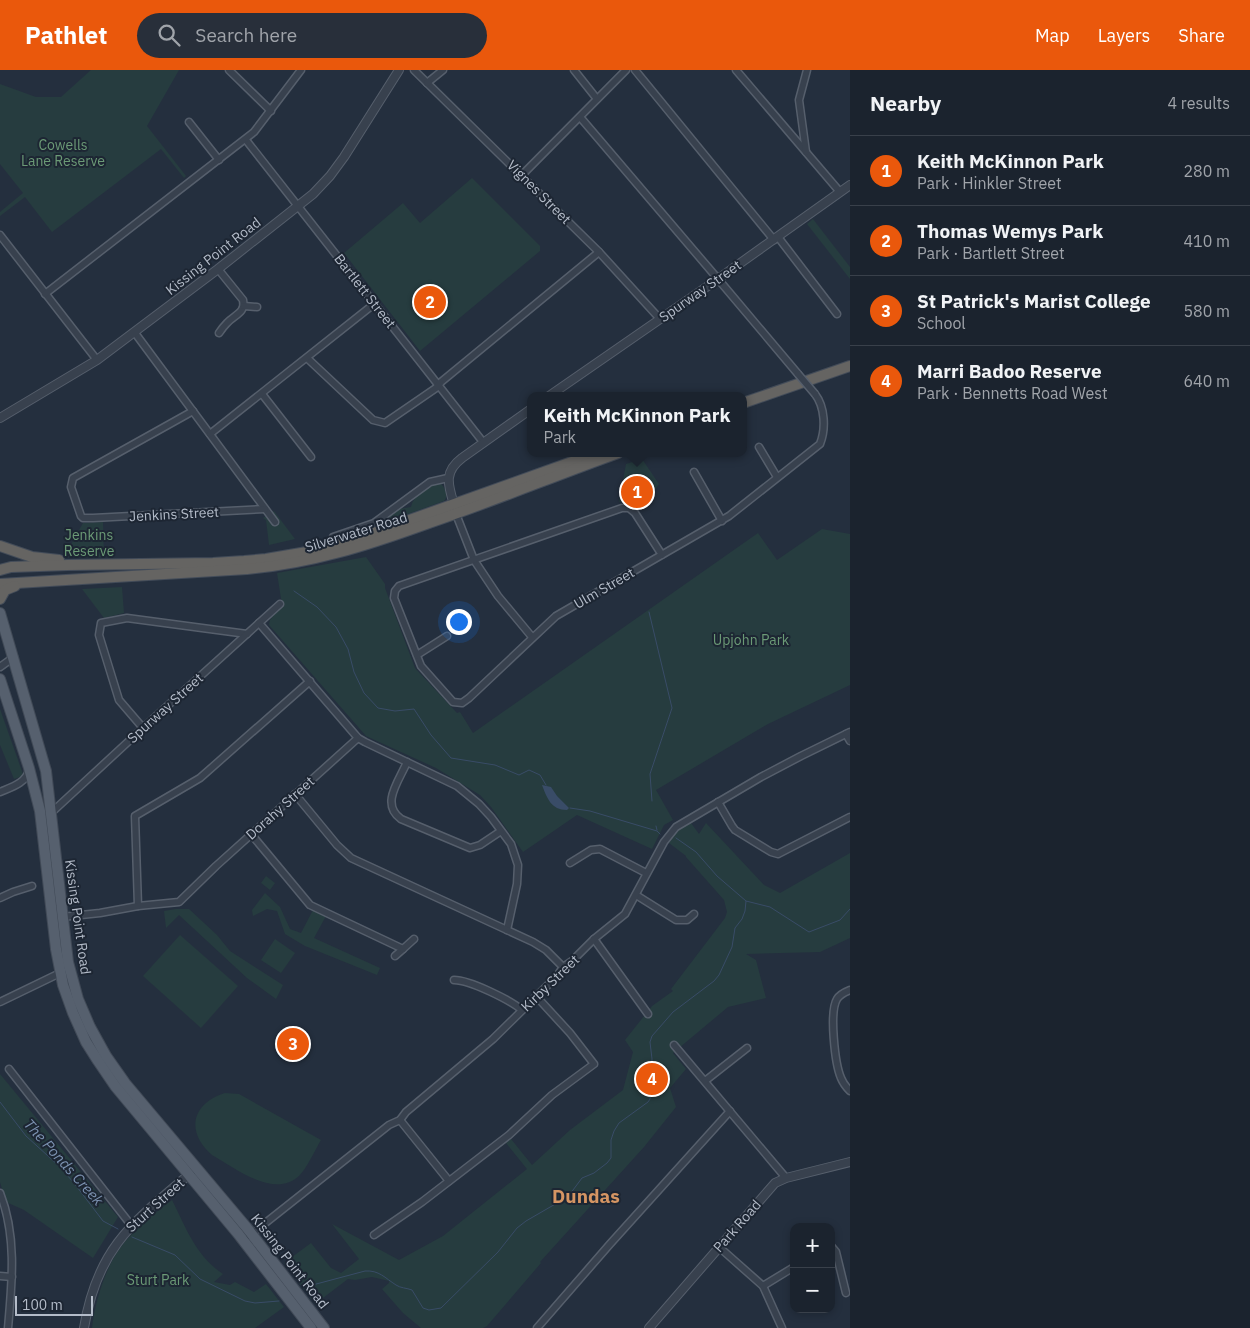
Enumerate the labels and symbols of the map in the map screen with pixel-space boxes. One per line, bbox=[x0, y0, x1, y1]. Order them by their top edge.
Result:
park label: Cowells Lane Reserve bbox=[21, 136, 105, 170]
street label: Vignes Street bbox=[503, 156, 575, 228]
street label: Kissing Point Road bbox=[162, 213, 264, 299]
street label: Bartlett Street bbox=[330, 250, 400, 332]
street label: Spurway Street bbox=[655, 256, 745, 326]
pin: 2 bbox=[414, 283, 446, 321]
pin: 1 bbox=[621, 473, 653, 511]
street label: Jenkins Street bbox=[129, 503, 220, 525]
street label: Silverwater Road bbox=[303, 508, 409, 556]
park label: Jenkins Reserve bbox=[64, 526, 115, 560]
street label: Ulm Street bbox=[570, 563, 638, 613]
your location bbox=[446, 609, 472, 635]
park label: Upjohn Park bbox=[713, 631, 790, 649]
street label: Spurway Street bbox=[123, 669, 207, 747]
street label: Dorahy Street bbox=[242, 772, 318, 844]
street label: Kissing Point Road bbox=[61, 858, 95, 976]
street label: Kirby Street bbox=[517, 951, 583, 1015]
pin: 3 bbox=[277, 1025, 309, 1063]
pin: 4 bbox=[636, 1060, 668, 1098]
water label: The Ponds Creek bbox=[20, 1115, 108, 1209]
street label: Sturt Street bbox=[122, 1174, 188, 1236]
district label: Dundas bbox=[552, 1184, 620, 1208]
street label: Park Road bbox=[709, 1196, 765, 1256]
street label: Kissing Point Road bbox=[247, 1210, 333, 1312]
park label: Sturt Park bbox=[127, 1271, 190, 1289]
scale bar bbox=[15, 1293, 92, 1316]

